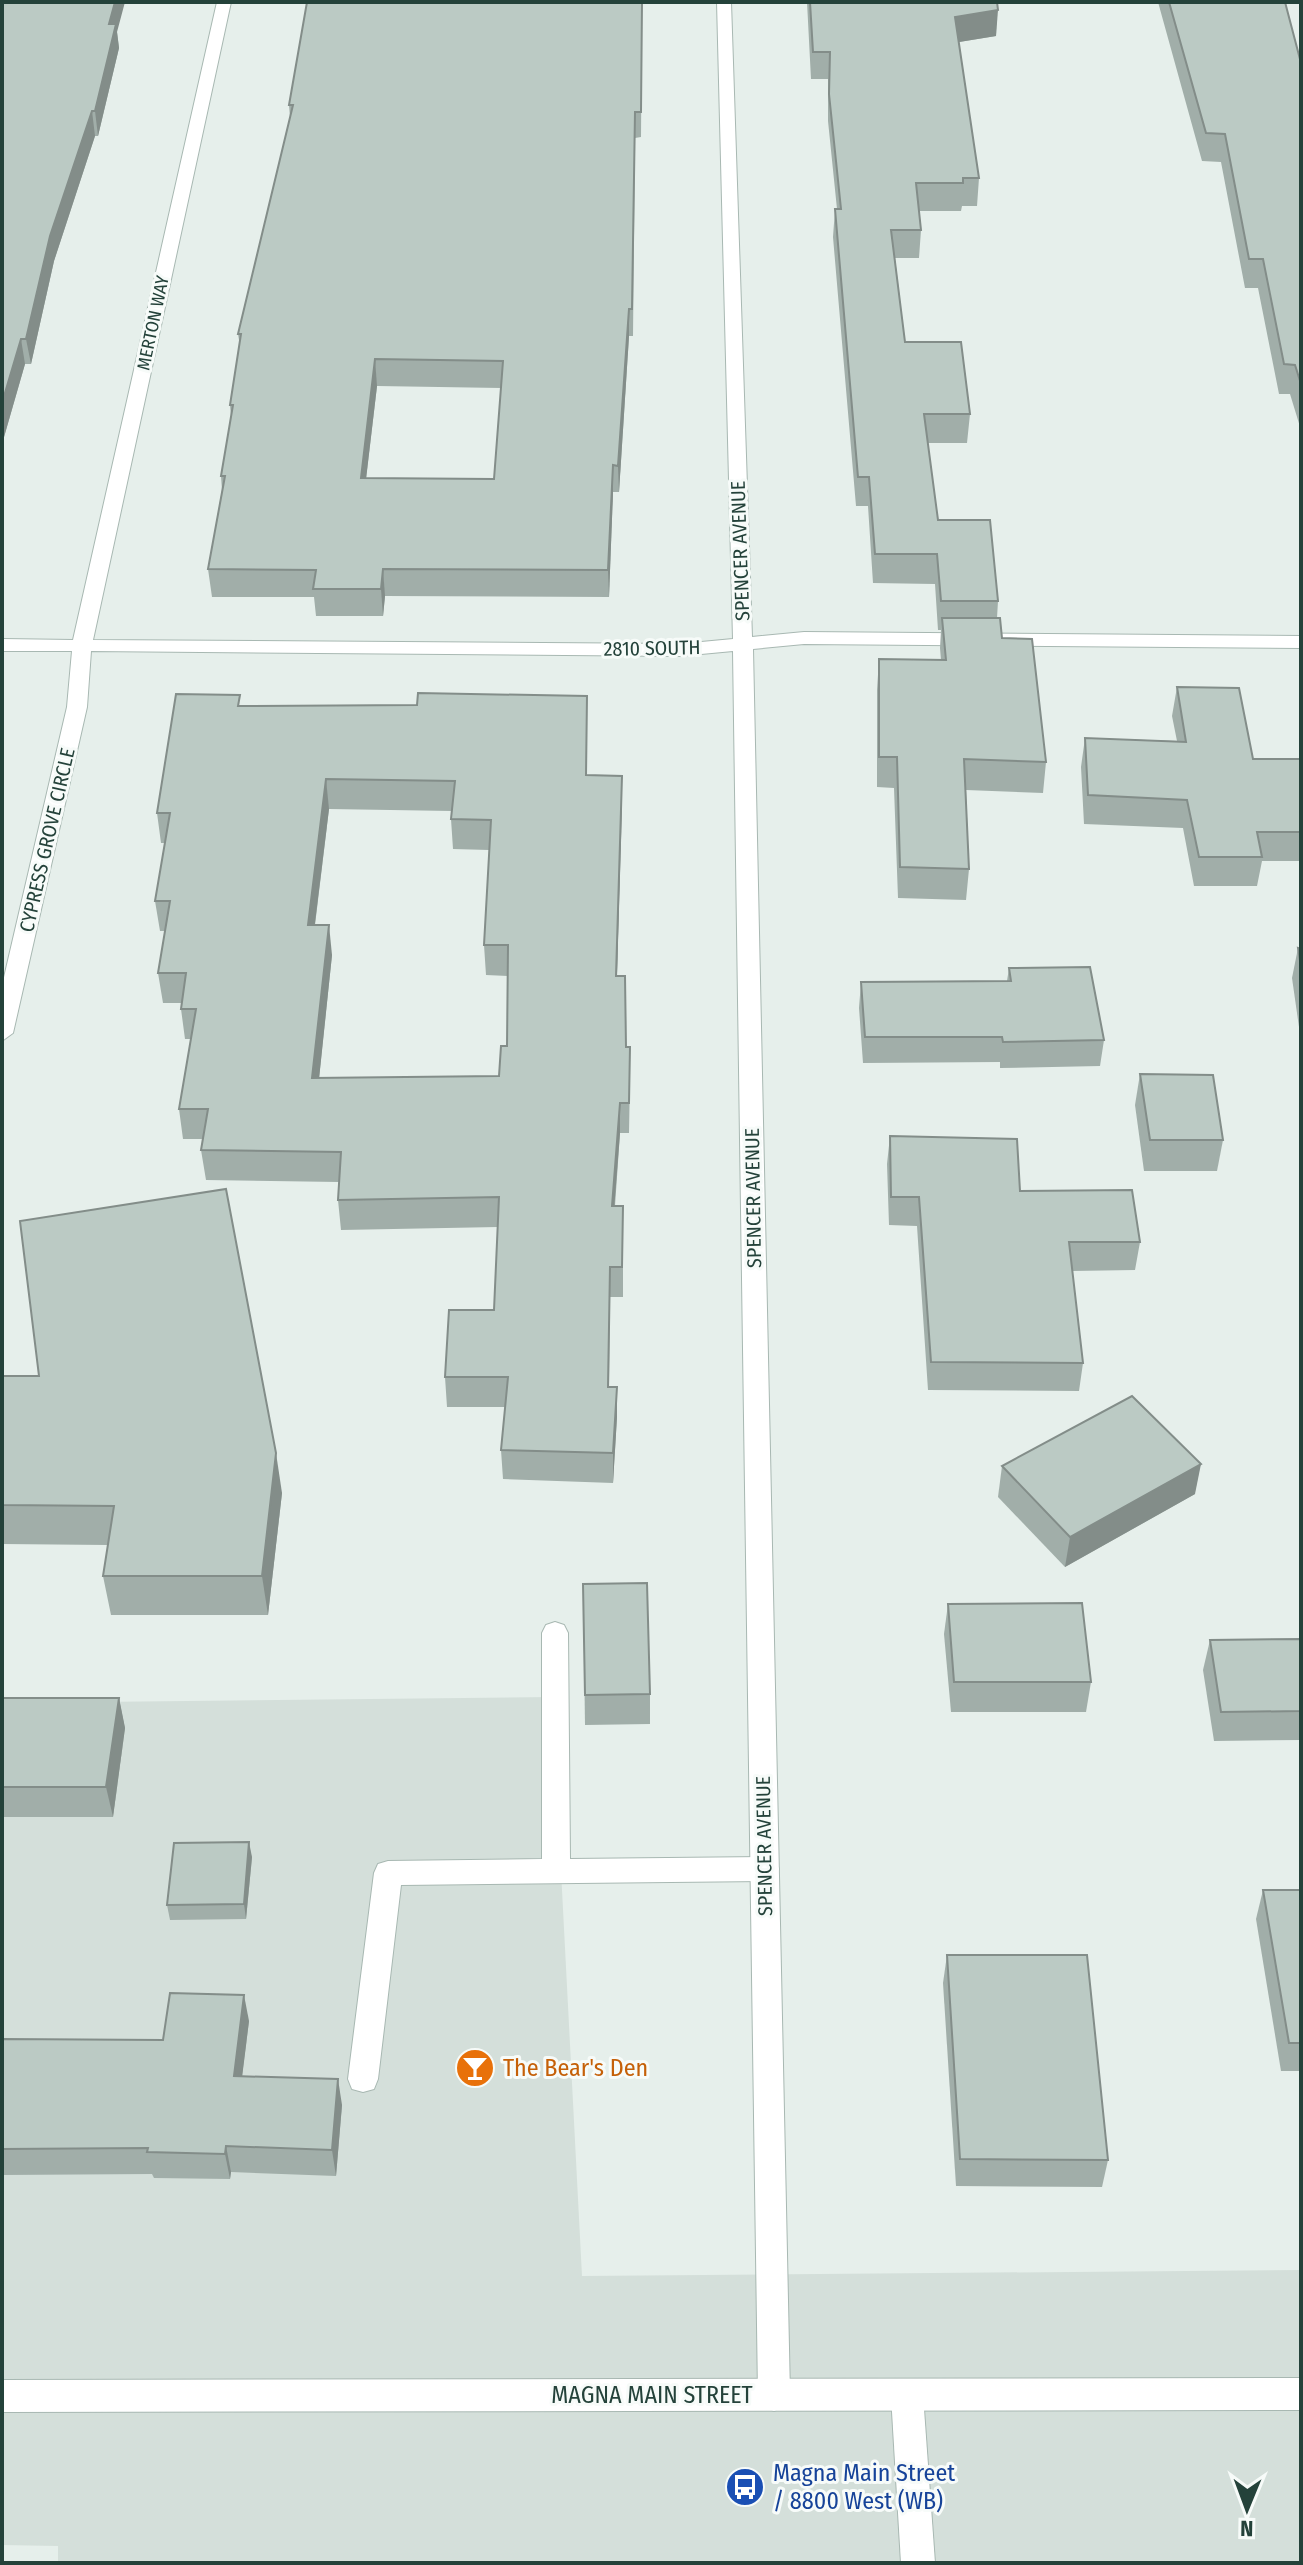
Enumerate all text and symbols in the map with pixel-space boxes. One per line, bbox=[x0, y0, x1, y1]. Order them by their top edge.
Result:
street label: MERTON WAY bbox=[132, 274, 174, 372]
street label: SPENCER AVENUE bbox=[726, 481, 754, 621]
street label: 2810 SOUTH bbox=[603, 635, 701, 661]
street label: CYPRESS GROVE CIRCLE bbox=[14, 746, 80, 934]
street label: SPENCER AVENUE bbox=[740, 1128, 766, 1268]
street label: SPENCER AVENUE bbox=[751, 1776, 777, 1916]
bar icon: The Bear's Den bbox=[454, 2047, 496, 2089]
place label: The Bear's Den bbox=[503, 2054, 648, 2082]
street label: MAGNA MAIN STREET bbox=[551, 2381, 753, 2409]
place label: Magna Main Street / 8800 West (WB) bbox=[773, 2459, 955, 2515]
bus stop icon: Magna Main Street / 8800 West (WB) bbox=[724, 2466, 766, 2508]
north arrow bbox=[1207, 2469, 1287, 2549]
text: N bbox=[1240, 2515, 1253, 2542]

